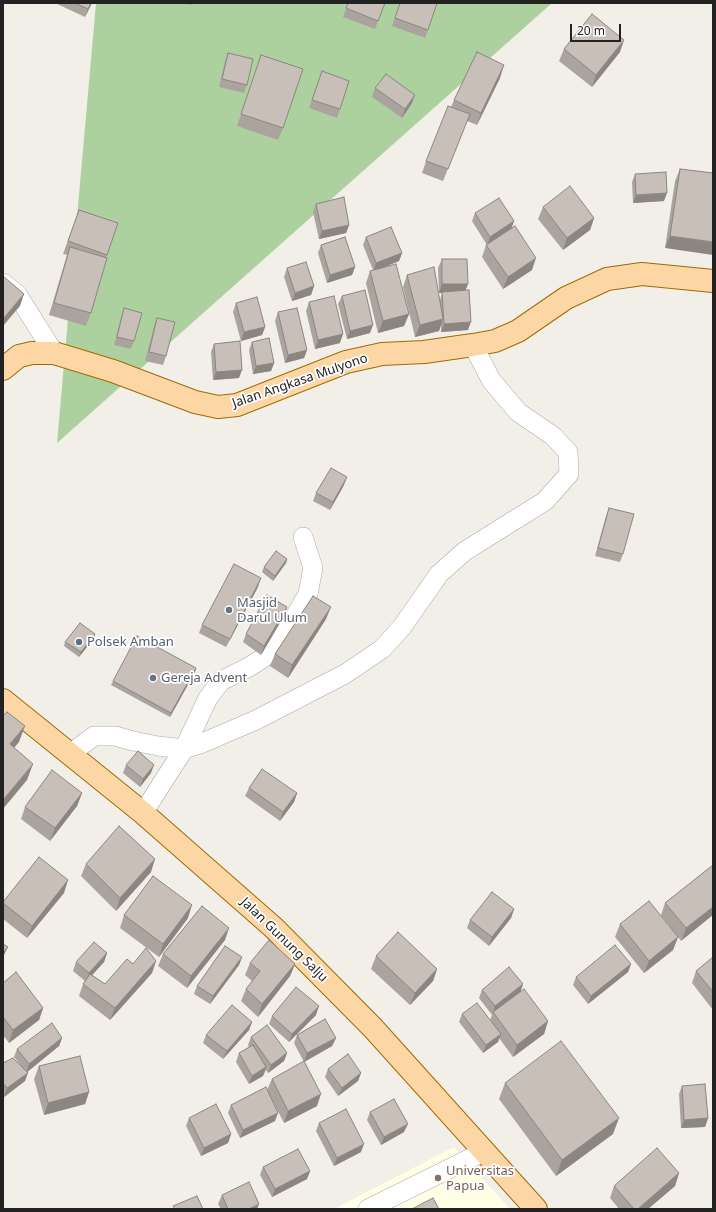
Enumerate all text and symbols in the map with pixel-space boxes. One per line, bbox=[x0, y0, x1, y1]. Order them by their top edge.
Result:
scale bar bbox=[572, 16, 623, 42]
text: 20 m bbox=[577, 22, 605, 39]
street label: Jalan Angkasa Mulyono bbox=[230, 351, 370, 411]
place label: Masjid Darul Ulum bbox=[237, 595, 307, 626]
marker: Masjid Darul Ulum bbox=[224, 605, 234, 615]
place label: Polsek Amban bbox=[87, 634, 174, 650]
marker: Polsek Amban bbox=[74, 637, 84, 647]
place label: Gereja Advent bbox=[161, 670, 247, 686]
marker: Gereja Advent bbox=[148, 673, 158, 683]
street label: Jalan Gunung Salju bbox=[237, 894, 331, 986]
place label: Universitas Papua bbox=[446, 1163, 514, 1194]
marker: Universitas Papua bbox=[433, 1173, 443, 1183]

